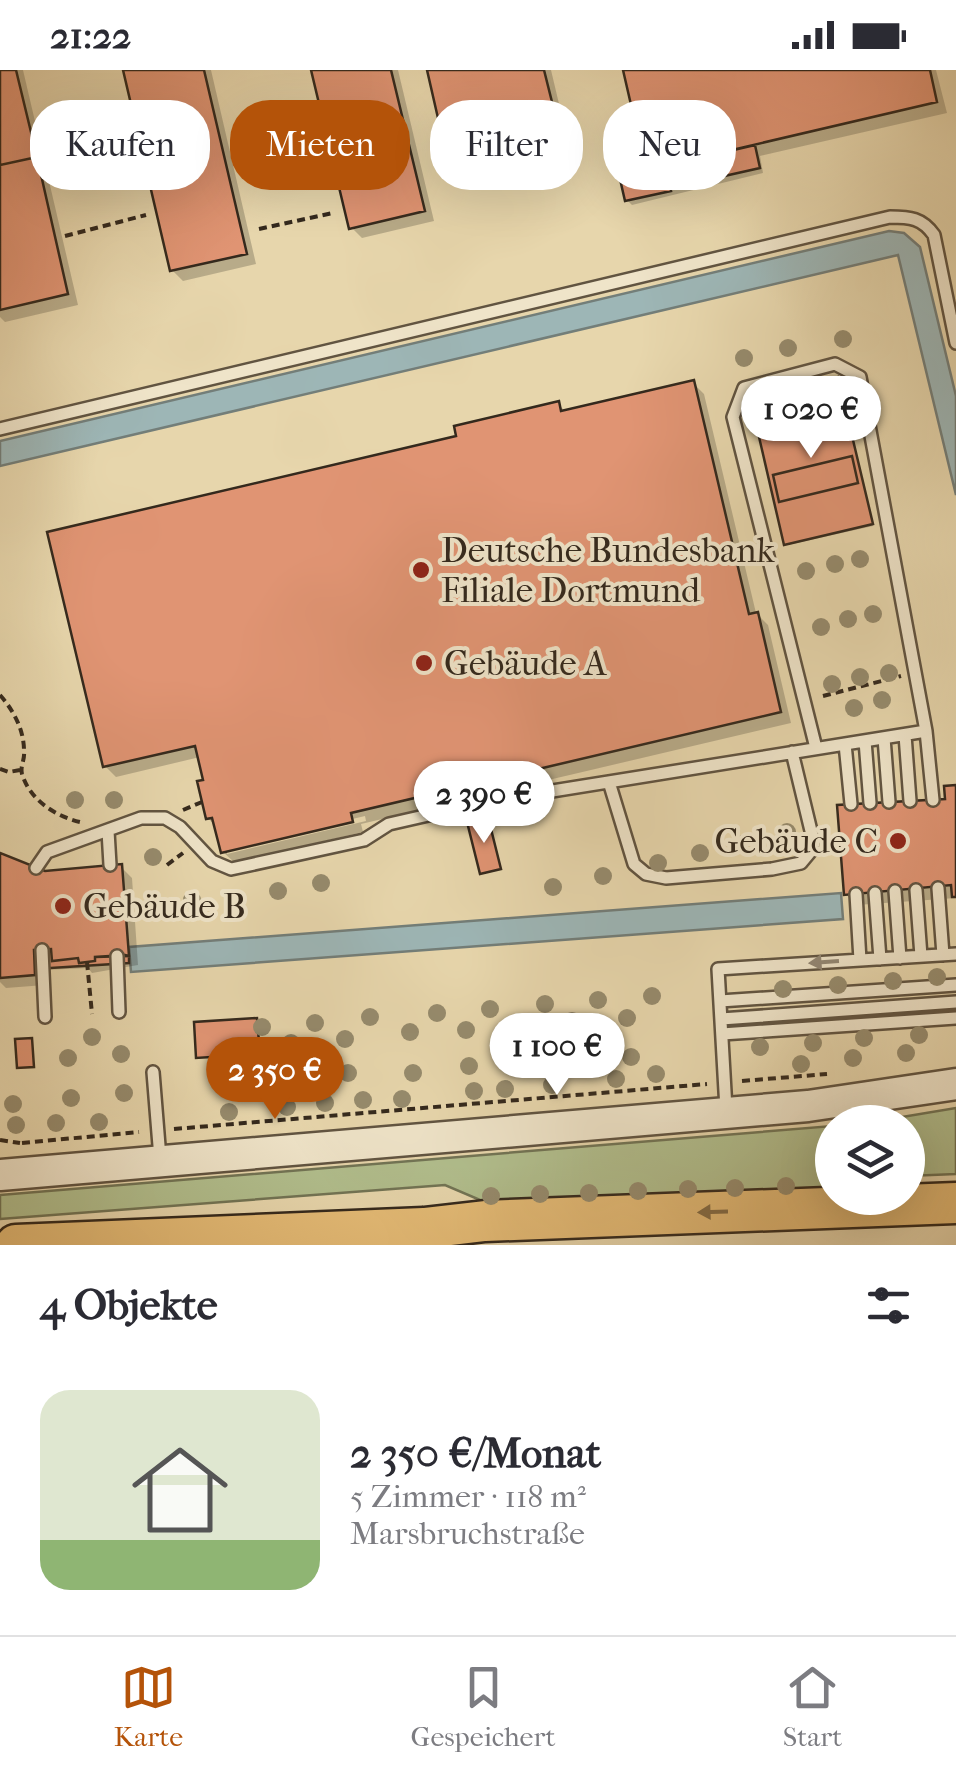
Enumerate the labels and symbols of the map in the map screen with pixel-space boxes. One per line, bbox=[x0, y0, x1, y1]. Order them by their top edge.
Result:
pin: 1 020 € bbox=[719, 376, 903, 461]
place label: Deutsche Bundesbank Filiale Dortmund bbox=[441, 530, 775, 611]
marker: Deutsche Bundesbank Filiale Dortmund bbox=[410, 559, 432, 581]
place label: Gebäude A bbox=[444, 643, 607, 684]
marker: Gebäude A bbox=[413, 652, 435, 674]
pin: 2 390 € bbox=[392, 761, 576, 846]
place label: Gebäude C bbox=[714, 821, 878, 862]
marker: Gebäude C bbox=[887, 830, 909, 852]
place label: Gebäude B bbox=[83, 886, 246, 927]
marker: Gebäude B bbox=[52, 895, 74, 917]
one-way arrow bbox=[807, 955, 839, 971]
pin: 1 100 € bbox=[465, 1013, 649, 1098]
pin: 2 350 € bbox=[183, 1037, 367, 1122]
one-way arrow bbox=[697, 1204, 729, 1220]

